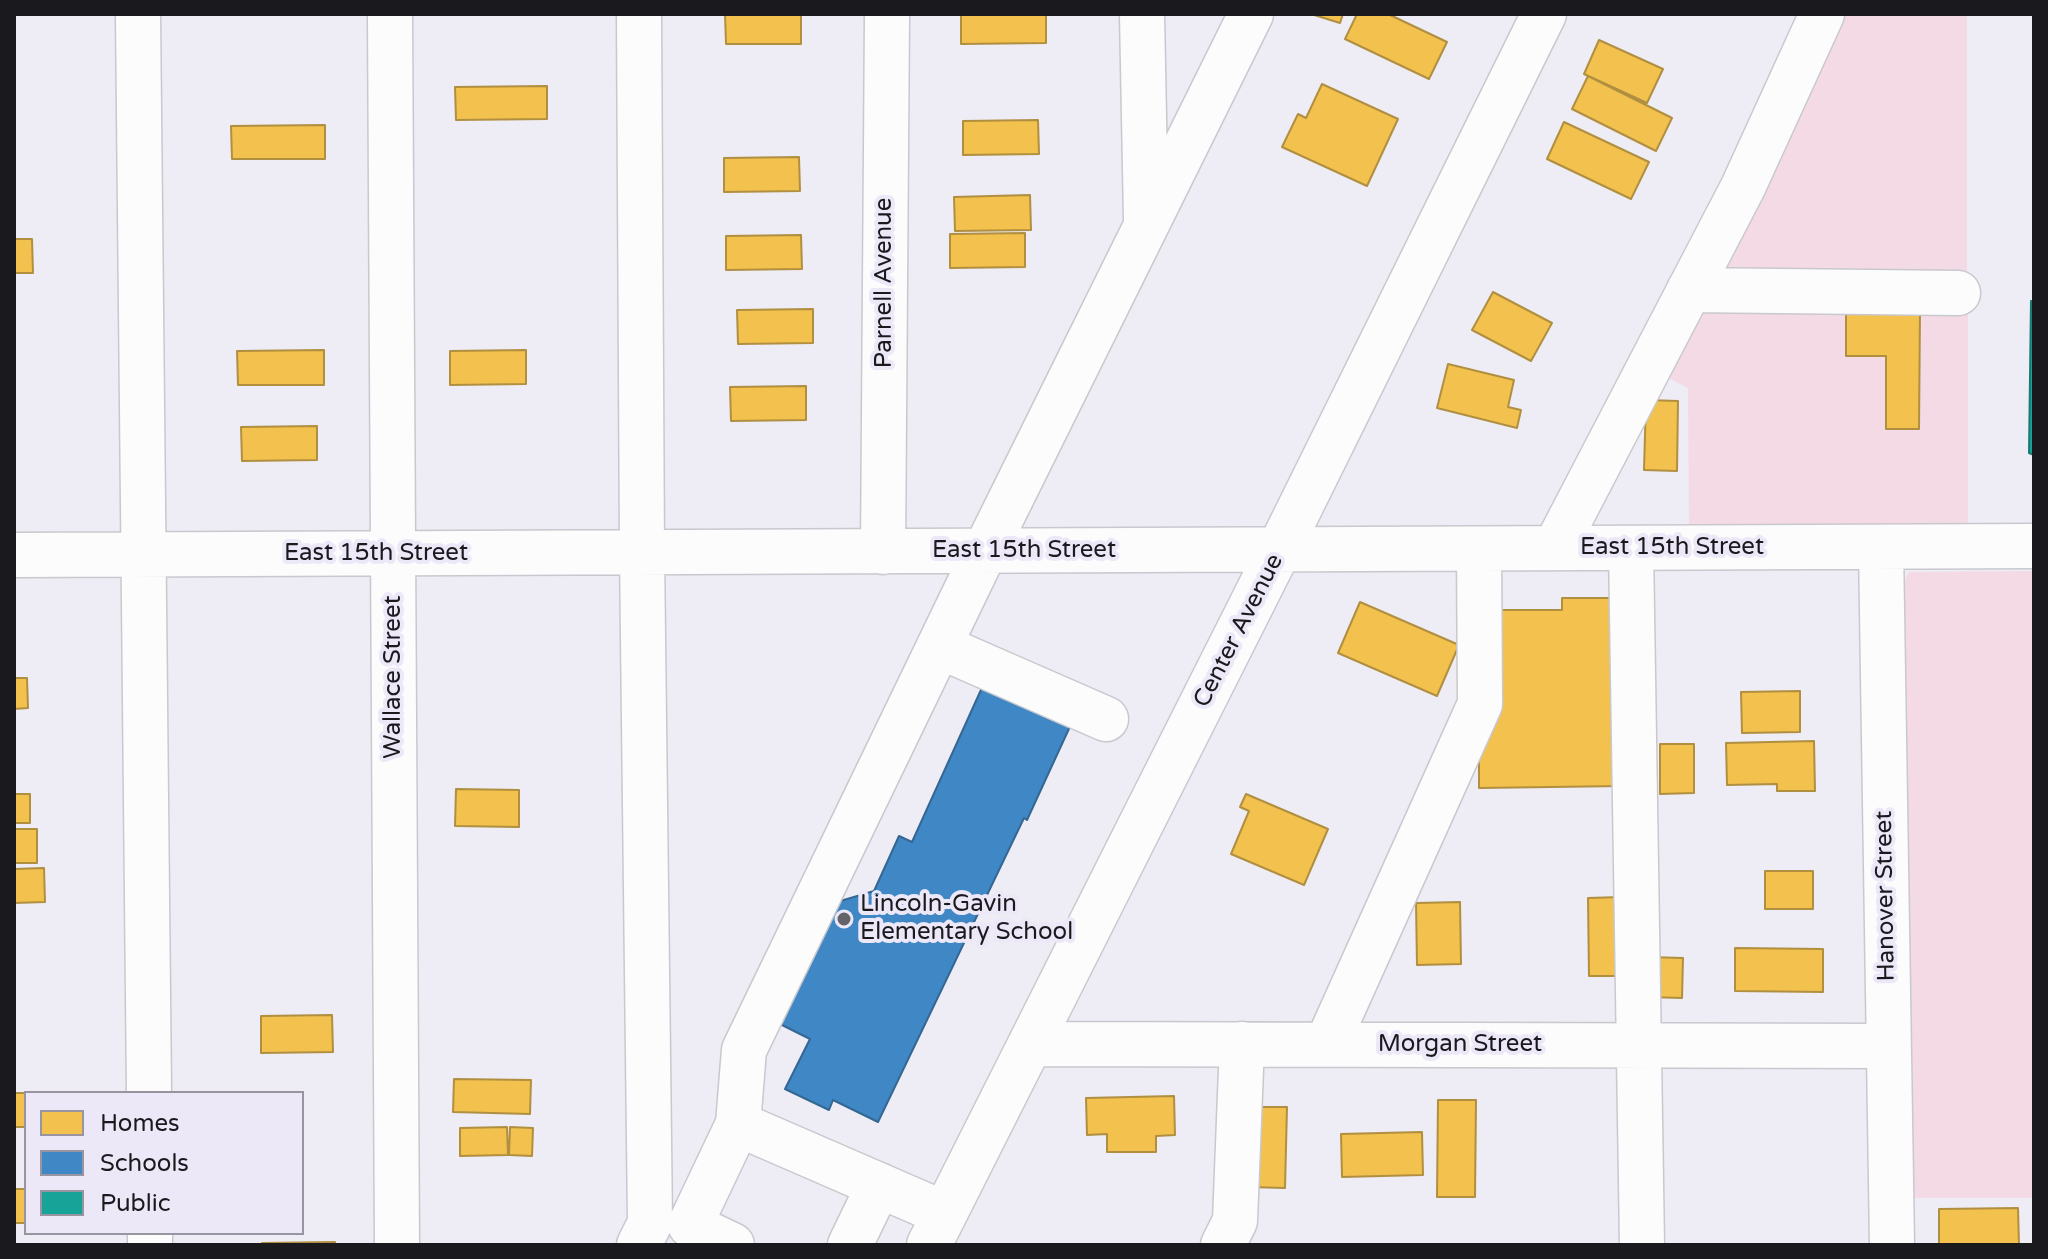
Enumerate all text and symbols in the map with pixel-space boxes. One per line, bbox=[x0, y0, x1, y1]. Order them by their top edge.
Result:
street label: Parnell Avenue bbox=[871, 198, 899, 368]
street label: East 15th Street bbox=[1580, 534, 1764, 562]
street label: East 15th Street bbox=[932, 537, 1116, 565]
street label: East 15th Street bbox=[284, 540, 468, 568]
street label: Center Avenue bbox=[1188, 550, 1290, 712]
street label: Wallace Street bbox=[380, 595, 408, 759]
street label: Hanover Street bbox=[1870, 810, 1902, 982]
place label: Lincoln-Gavin Elementary School bbox=[860, 891, 1073, 947]
marker: Lincoln-Gavin Elementary School bbox=[835, 910, 853, 928]
street label: Morgan Street bbox=[1378, 1031, 1542, 1059]
legend bbox=[24, 1091, 304, 1235]
text: Homes bbox=[100, 1109, 180, 1138]
text: Schools bbox=[100, 1149, 189, 1178]
text: Public bbox=[100, 1189, 170, 1218]

